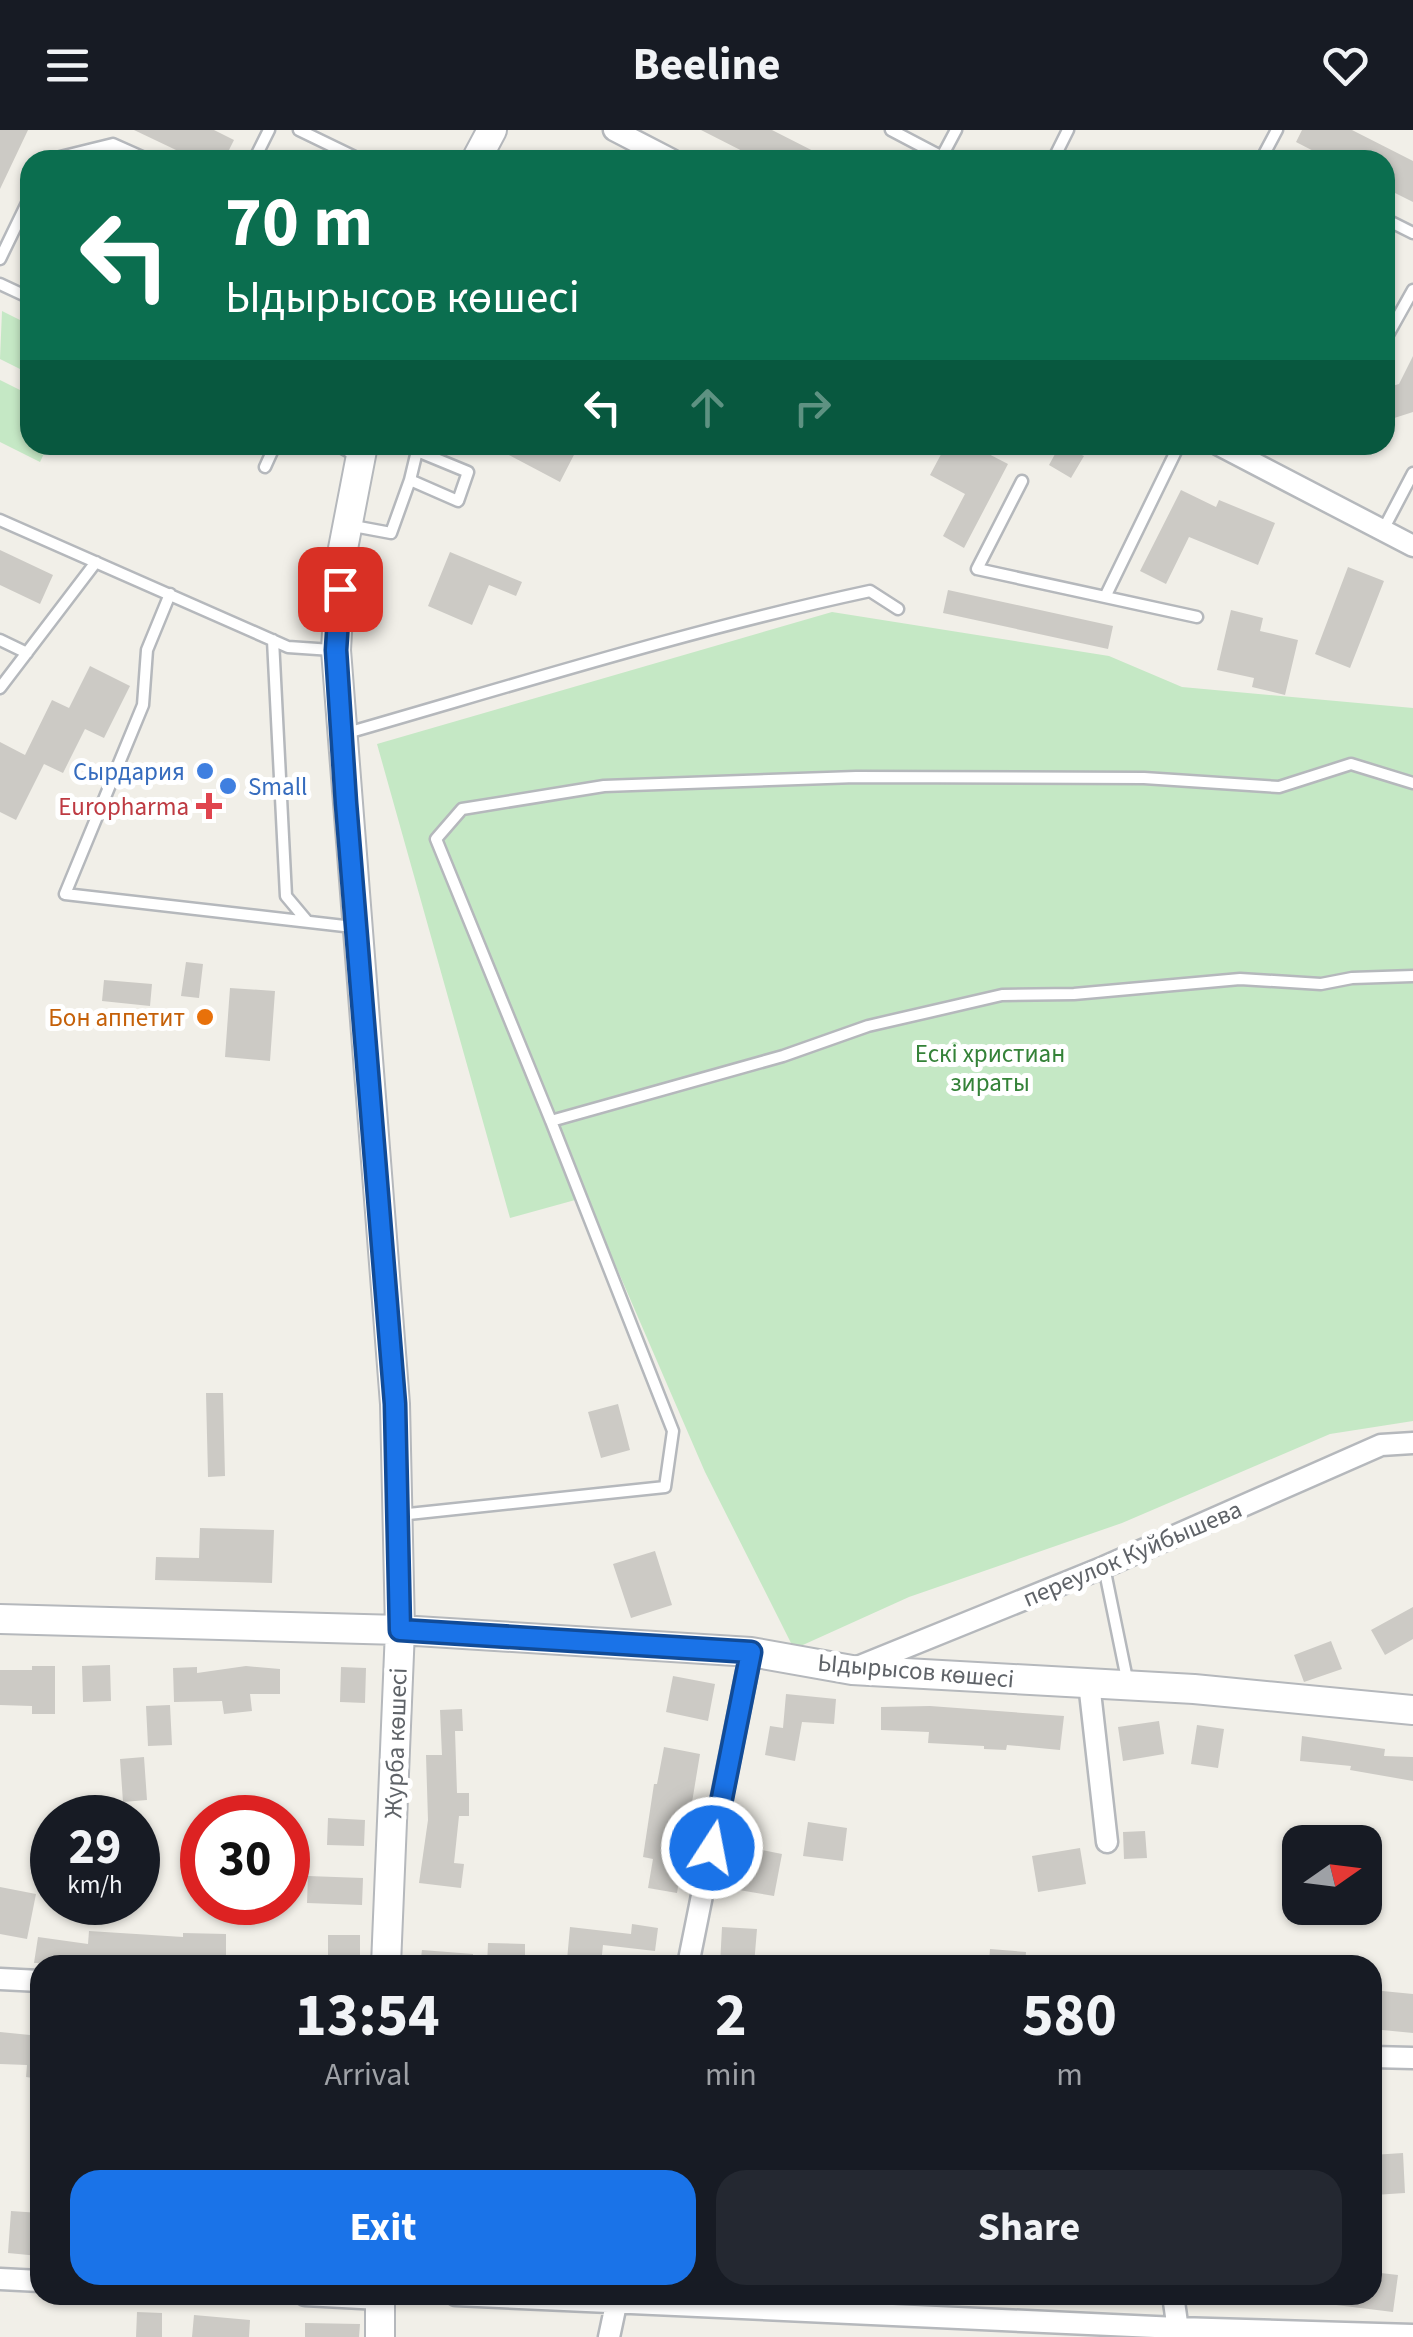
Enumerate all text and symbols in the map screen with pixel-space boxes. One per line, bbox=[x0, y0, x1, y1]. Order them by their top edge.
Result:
text: Beeline bbox=[632, 33, 781, 97]
icon: menu bbox=[40, 38, 95, 93]
icon: heart bbox=[1318, 38, 1373, 93]
text: 70 m bbox=[225, 173, 373, 273]
icon: left bbox=[60, 190, 190, 320]
text: Ыдырысов көшесі bbox=[225, 266, 580, 330]
icon: left bbox=[575, 380, 630, 435]
icon: ahead bbox=[680, 380, 735, 435]
icon: right bbox=[785, 380, 840, 435]
pin bbox=[298, 547, 383, 632]
icon: arrive bbox=[313, 562, 368, 617]
place label: Сырдария bbox=[73, 754, 185, 790]
marker: Сырдария bbox=[194, 760, 216, 782]
place label: Small bbox=[248, 769, 307, 805]
marker: Small bbox=[217, 775, 239, 797]
place label: Europharma bbox=[58, 789, 189, 825]
marker: Europharma bbox=[198, 795, 220, 817]
place label: Бон аппетит bbox=[48, 1000, 185, 1036]
marker: Бон аппетит bbox=[194, 1006, 216, 1028]
park label: Ескі христиан зираты bbox=[915, 1036, 1065, 1101]
street label: переулок Куйбышева bbox=[1017, 1491, 1248, 1616]
street label: Ыдырысов көшесі bbox=[816, 1644, 1016, 1698]
street label: Журба көшесі bbox=[375, 1667, 417, 1819]
speed limit sign: 30 bbox=[180, 1795, 310, 1925]
position arrow bbox=[660, 1796, 764, 1900]
text: 29 bbox=[69, 1812, 121, 1883]
north arrow bbox=[1282, 1825, 1382, 1925]
map controls bbox=[1282, 1825, 1382, 1925]
text: km/h bbox=[67, 1867, 123, 1903]
text: 13:54 bbox=[295, 1974, 440, 2059]
text: 2 bbox=[715, 1974, 747, 2059]
text: 580 bbox=[1022, 1974, 1117, 2059]
text: Arrival bbox=[324, 2052, 410, 2098]
text: min bbox=[705, 2052, 757, 2098]
text: m bbox=[1056, 2052, 1083, 2098]
button: Exit bbox=[70, 2170, 696, 2285]
button: Share bbox=[716, 2170, 1342, 2285]

